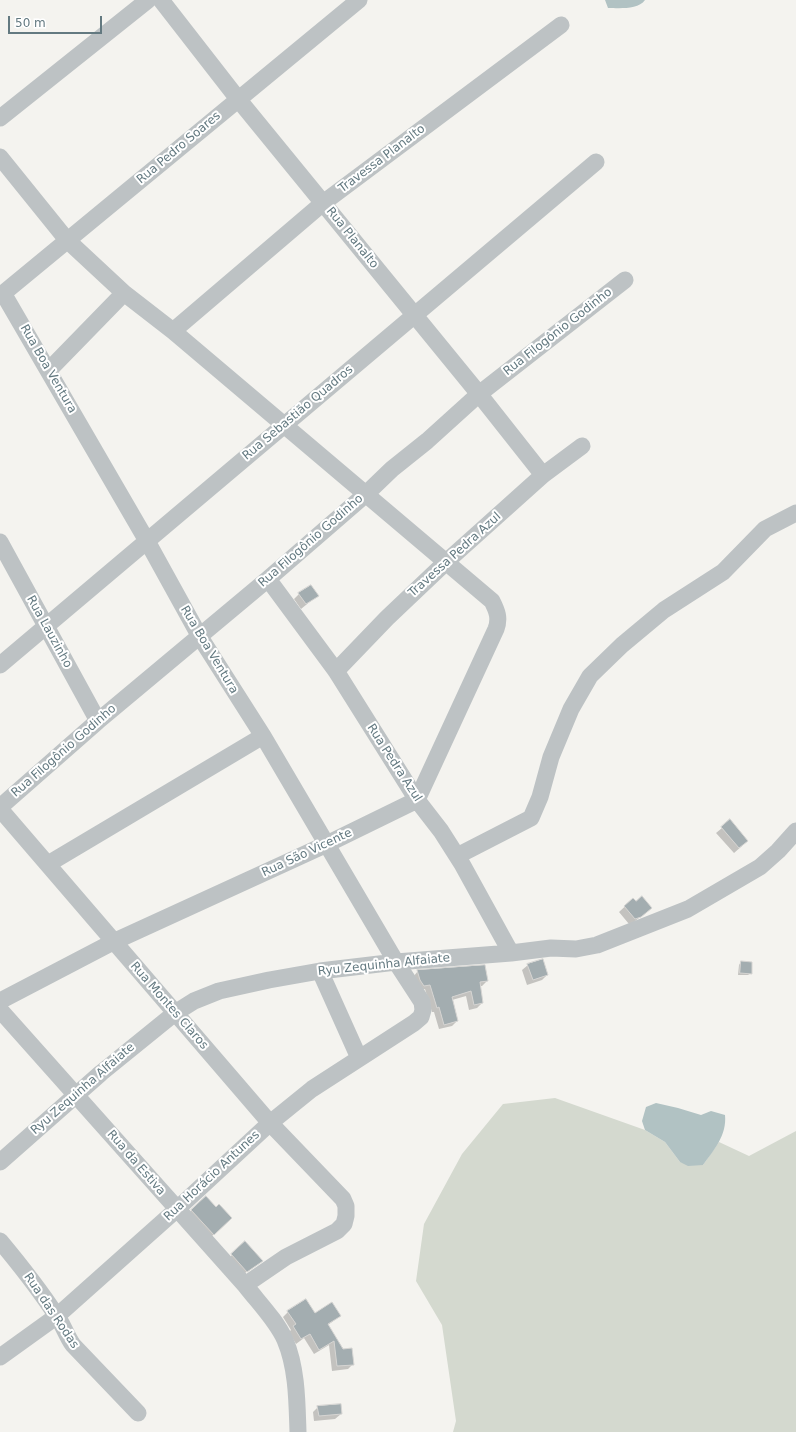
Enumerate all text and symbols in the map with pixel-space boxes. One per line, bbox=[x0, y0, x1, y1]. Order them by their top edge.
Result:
scale bar bbox=[10, 8, 104, 34]
text: 50 m bbox=[15, 16, 46, 30]
street label: Rua Pedro Soares bbox=[134, 109, 224, 187]
street label: Travessa Planalto bbox=[336, 122, 428, 196]
street label: Rua Planalto bbox=[323, 204, 381, 272]
street label: Rua Filogônio Godinho bbox=[501, 285, 615, 379]
street label: Rua Boa Ventura bbox=[17, 322, 79, 416]
street label: Rua Sebastião Quadros bbox=[240, 363, 356, 463]
street label: Rua Filogônio Godinho bbox=[256, 492, 366, 590]
street label: Travessa Pedra Azul bbox=[406, 510, 504, 600]
street label: Rua Lauzinho bbox=[23, 593, 75, 671]
street label: Rua Boa Ventura bbox=[177, 603, 241, 697]
street label: Rua Filogônio Godinho bbox=[9, 702, 119, 800]
street label: Rua Pedra Azul bbox=[363, 721, 425, 805]
street label: Rua São Vicente bbox=[260, 826, 354, 880]
street label: Ryu Zequinha Alfaiate bbox=[317, 951, 451, 979]
street label: Rua Montes Claros bbox=[127, 959, 211, 1053]
street label: Ryu Zequinha Alfaiate bbox=[28, 1040, 138, 1138]
street label: Rua da Estiva bbox=[104, 1127, 168, 1199]
street label: Rua Horácio Antunes bbox=[161, 1128, 263, 1224]
street label: Rua das Rodas bbox=[20, 1271, 82, 1351]

